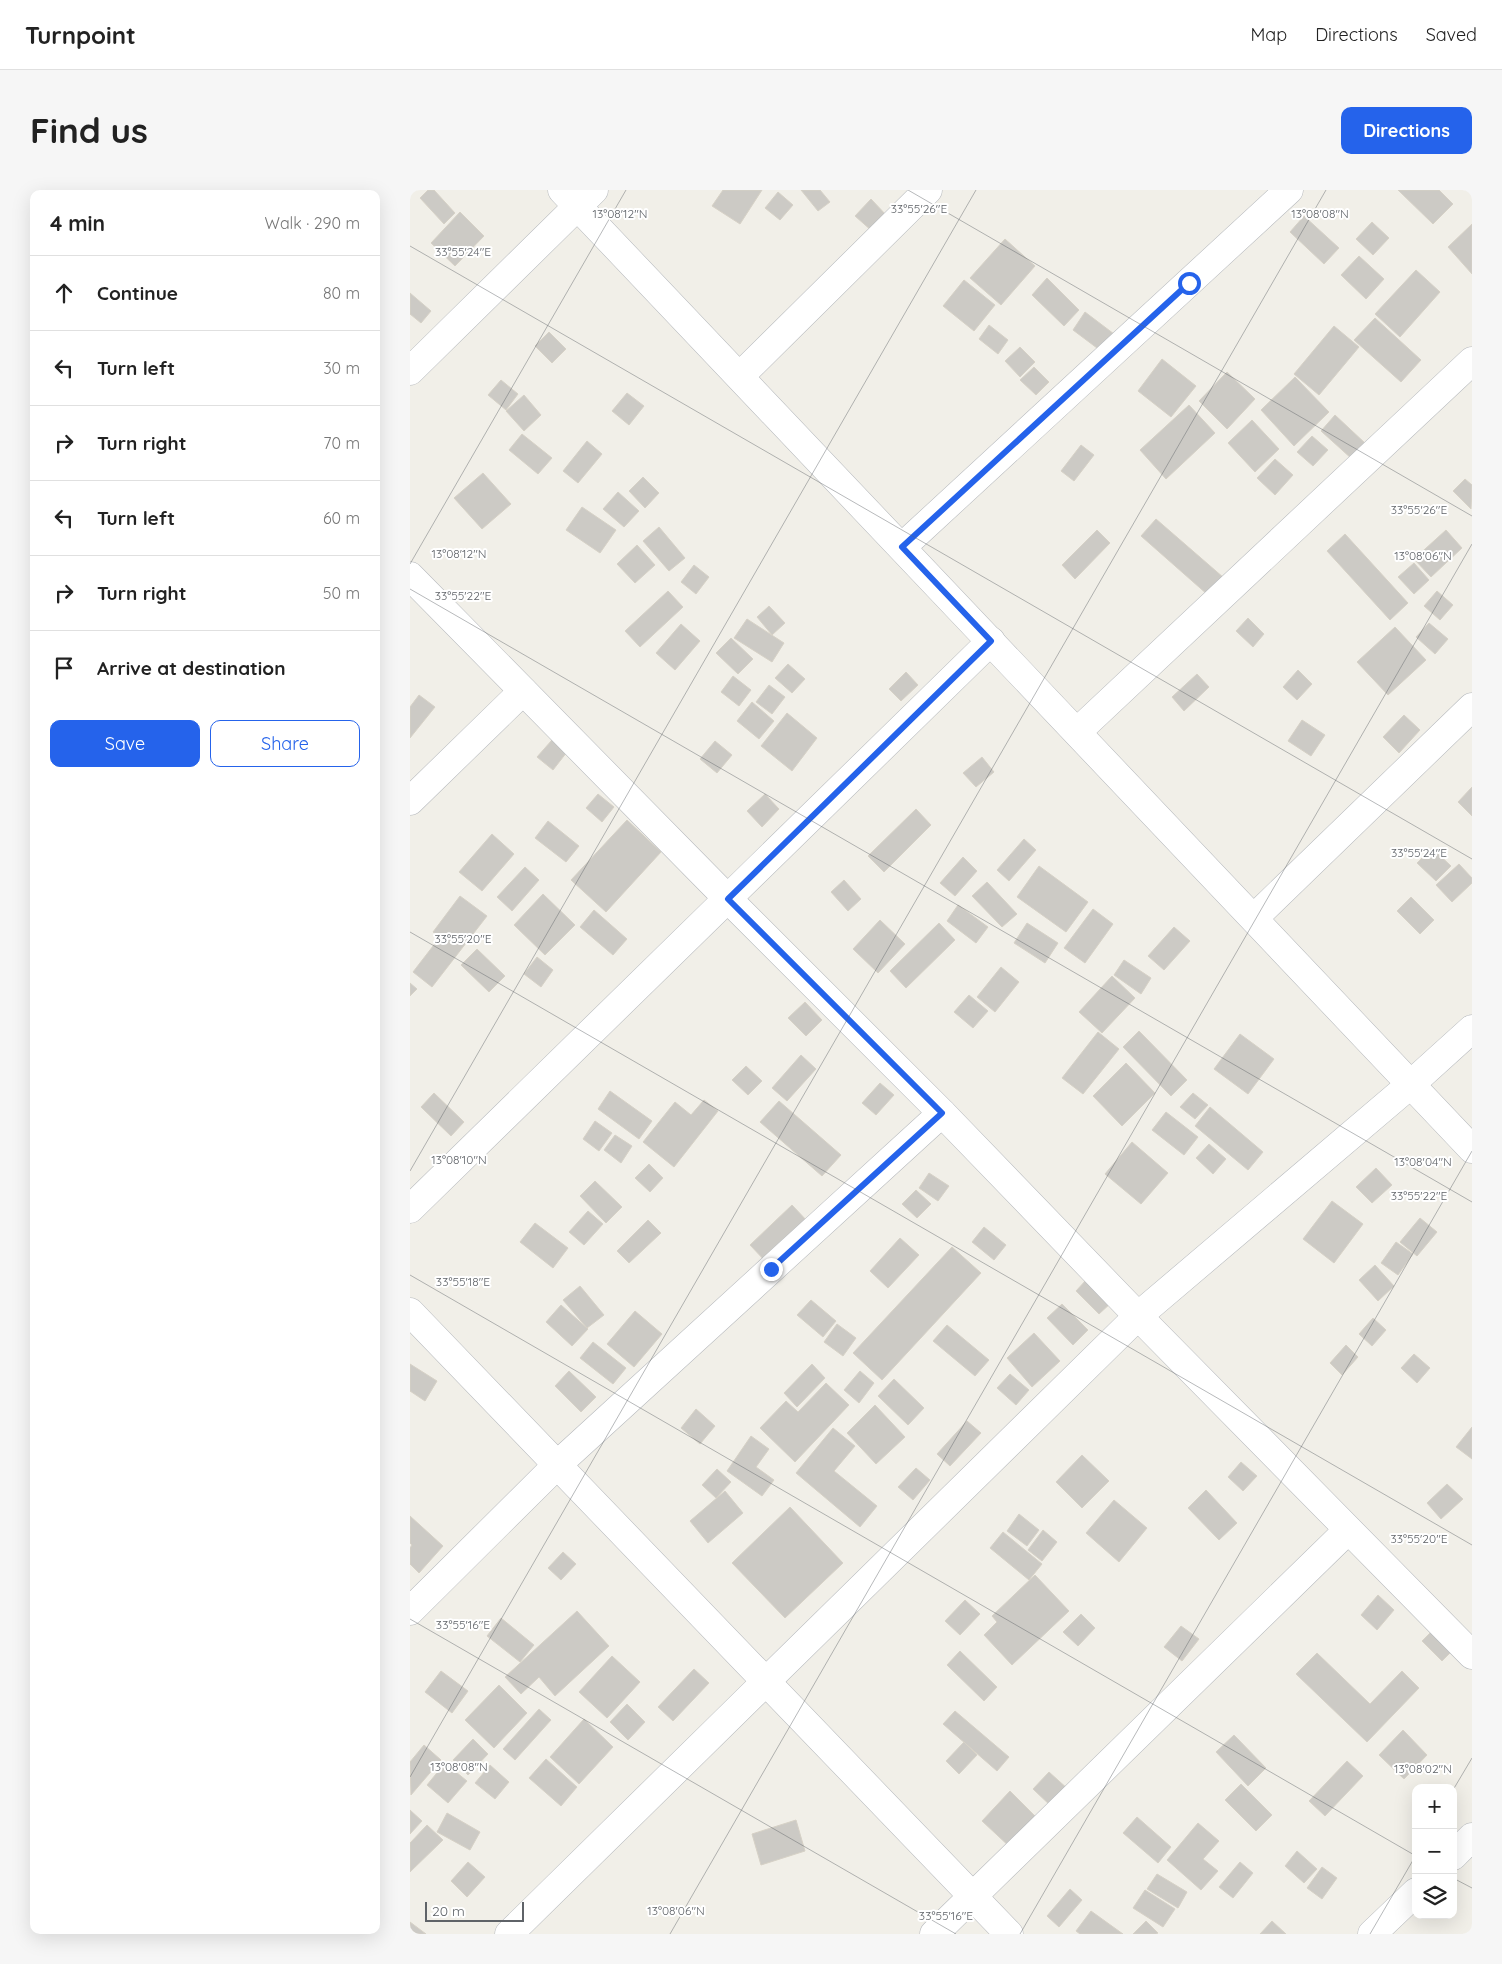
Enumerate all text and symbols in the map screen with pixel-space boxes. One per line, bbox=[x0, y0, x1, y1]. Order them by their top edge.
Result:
text: Turnpoint bbox=[25, 20, 136, 50]
text: Map bbox=[1250, 23, 1287, 46]
text: Directions bbox=[1315, 23, 1398, 46]
text: Saved bbox=[1426, 23, 1477, 46]
button: Directions bbox=[1341, 107, 1472, 154]
text: Find us bbox=[30, 108, 148, 152]
text: 33°55'26"E bbox=[891, 201, 947, 216]
text: 13°08'12"N bbox=[592, 206, 648, 221]
text: 13°08'08"N bbox=[1291, 206, 1349, 221]
text: 4 min bbox=[50, 210, 105, 236]
text: Walk · 290 m bbox=[265, 213, 360, 233]
text: 33°55'24"E bbox=[435, 244, 491, 259]
route start bbox=[1178, 272, 1201, 295]
icon: ahead bbox=[50, 279, 78, 307]
text: Continue bbox=[97, 281, 178, 305]
text: 80 m bbox=[323, 283, 360, 303]
icon: left bbox=[50, 354, 78, 382]
text: Turn left bbox=[97, 356, 175, 380]
text: 30 m bbox=[323, 358, 360, 378]
icon: right bbox=[50, 429, 78, 457]
text: Turn right bbox=[97, 431, 186, 455]
text: 70 m bbox=[323, 433, 360, 453]
text: 33°55'26"E bbox=[1391, 502, 1447, 517]
icon: left bbox=[50, 504, 78, 532]
text: Turn left bbox=[97, 506, 175, 530]
text: 60 m bbox=[323, 508, 360, 528]
text: 13°08'12"N bbox=[431, 546, 487, 561]
text: 13°08'06"N bbox=[1394, 548, 1452, 563]
icon: right bbox=[50, 579, 78, 607]
text: Turn right bbox=[97, 581, 186, 605]
text: 50 m bbox=[323, 583, 360, 603]
text: 33°55'22"E bbox=[435, 588, 492, 603]
icon: arrive bbox=[50, 654, 78, 682]
text: Arrive at destination bbox=[97, 656, 286, 680]
button: Save bbox=[50, 720, 200, 767]
button: Share bbox=[210, 720, 360, 767]
text: 33°55'24"E bbox=[1391, 845, 1447, 860]
text: 33°55'20"E bbox=[434, 931, 492, 946]
text: 13°08'10"N bbox=[431, 1152, 487, 1167]
text: 13°08'04"N bbox=[1394, 1154, 1452, 1169]
text: 33°55'22"E bbox=[1391, 1188, 1448, 1203]
route end bbox=[760, 1258, 783, 1281]
text: 33°55'18"E bbox=[436, 1274, 490, 1289]
text: 33°55'20"E bbox=[1390, 1531, 1448, 1546]
text: 33°55'16"E bbox=[436, 1617, 490, 1632]
text: 13°08'08"N bbox=[430, 1759, 488, 1774]
text: 13°08'02"N bbox=[1394, 1761, 1452, 1776]
map controls bbox=[1412, 1784, 1457, 1919]
button: + bbox=[1412, 1784, 1457, 1829]
button: − bbox=[1412, 1829, 1457, 1874]
button: layers bbox=[1412, 1874, 1457, 1919]
scale bar bbox=[425, 1899, 524, 1922]
text: 20 m bbox=[432, 1902, 465, 1920]
text: 13°08'06"N bbox=[647, 1903, 705, 1918]
text: 33°55'16"E bbox=[919, 1908, 973, 1923]

